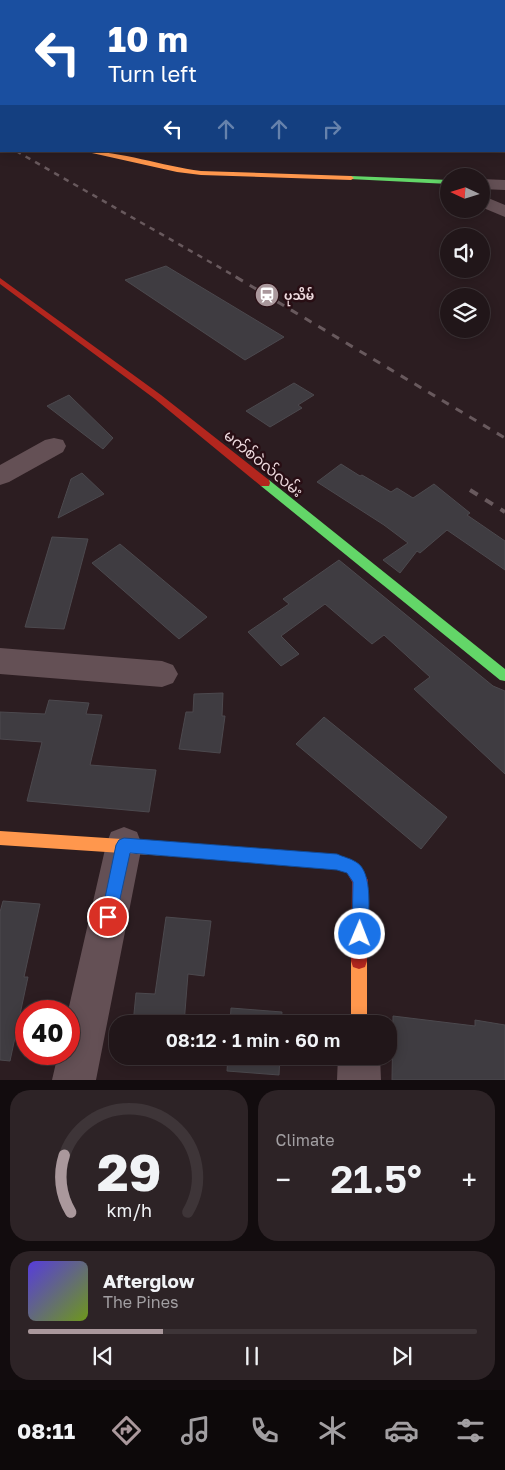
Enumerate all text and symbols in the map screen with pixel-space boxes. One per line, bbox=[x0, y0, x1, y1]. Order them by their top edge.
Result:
text: 10 m bbox=[108, 18, 188, 60]
icon: left bbox=[25, 20, 90, 85]
text: Turn left bbox=[108, 60, 197, 87]
icon: left bbox=[159, 115, 187, 143]
icon: ahead bbox=[212, 115, 240, 143]
icon: ahead bbox=[265, 115, 293, 143]
icon: right bbox=[318, 115, 346, 143]
north arrow bbox=[440, 168, 490, 218]
map controls bbox=[440, 168, 490, 338]
button: sound bbox=[440, 228, 490, 278]
station icon: ပုသိမ် bbox=[254, 282, 280, 308]
place label: ပုသိမ် bbox=[284, 286, 314, 307]
button: layers bbox=[440, 288, 490, 338]
street label: မက်စ်ဝဲလ်လမ်း bbox=[221, 426, 307, 500]
pin bbox=[87, 896, 129, 938]
icon: arrive bbox=[94, 903, 122, 931]
position arrow bbox=[333, 907, 385, 959]
speed limit sign: 40 bbox=[15, 1000, 80, 1065]
text: 08:12 · 1 min · 60 m bbox=[166, 1028, 340, 1051]
text: Climate bbox=[276, 1130, 335, 1150]
text: 29 bbox=[96, 1140, 161, 1202]
text: 21.5° bbox=[331, 1156, 422, 1201]
text: − bbox=[276, 1163, 291, 1196]
text: + bbox=[462, 1163, 477, 1196]
text: km/h bbox=[106, 1199, 151, 1221]
text: Afterglow bbox=[103, 1269, 194, 1292]
text: The Pines bbox=[103, 1292, 178, 1312]
icon: previous bbox=[89, 1342, 117, 1370]
icon: pause bbox=[238, 1342, 266, 1370]
icon: next bbox=[388, 1342, 416, 1370]
icon: directions bbox=[109, 1413, 144, 1448]
icon: music bbox=[178, 1413, 213, 1448]
icon: phone bbox=[247, 1413, 282, 1448]
icon: climate bbox=[315, 1413, 350, 1448]
icon: car bbox=[384, 1413, 419, 1448]
icon: filters bbox=[453, 1413, 488, 1448]
text: 08:11 bbox=[17, 1417, 75, 1444]

